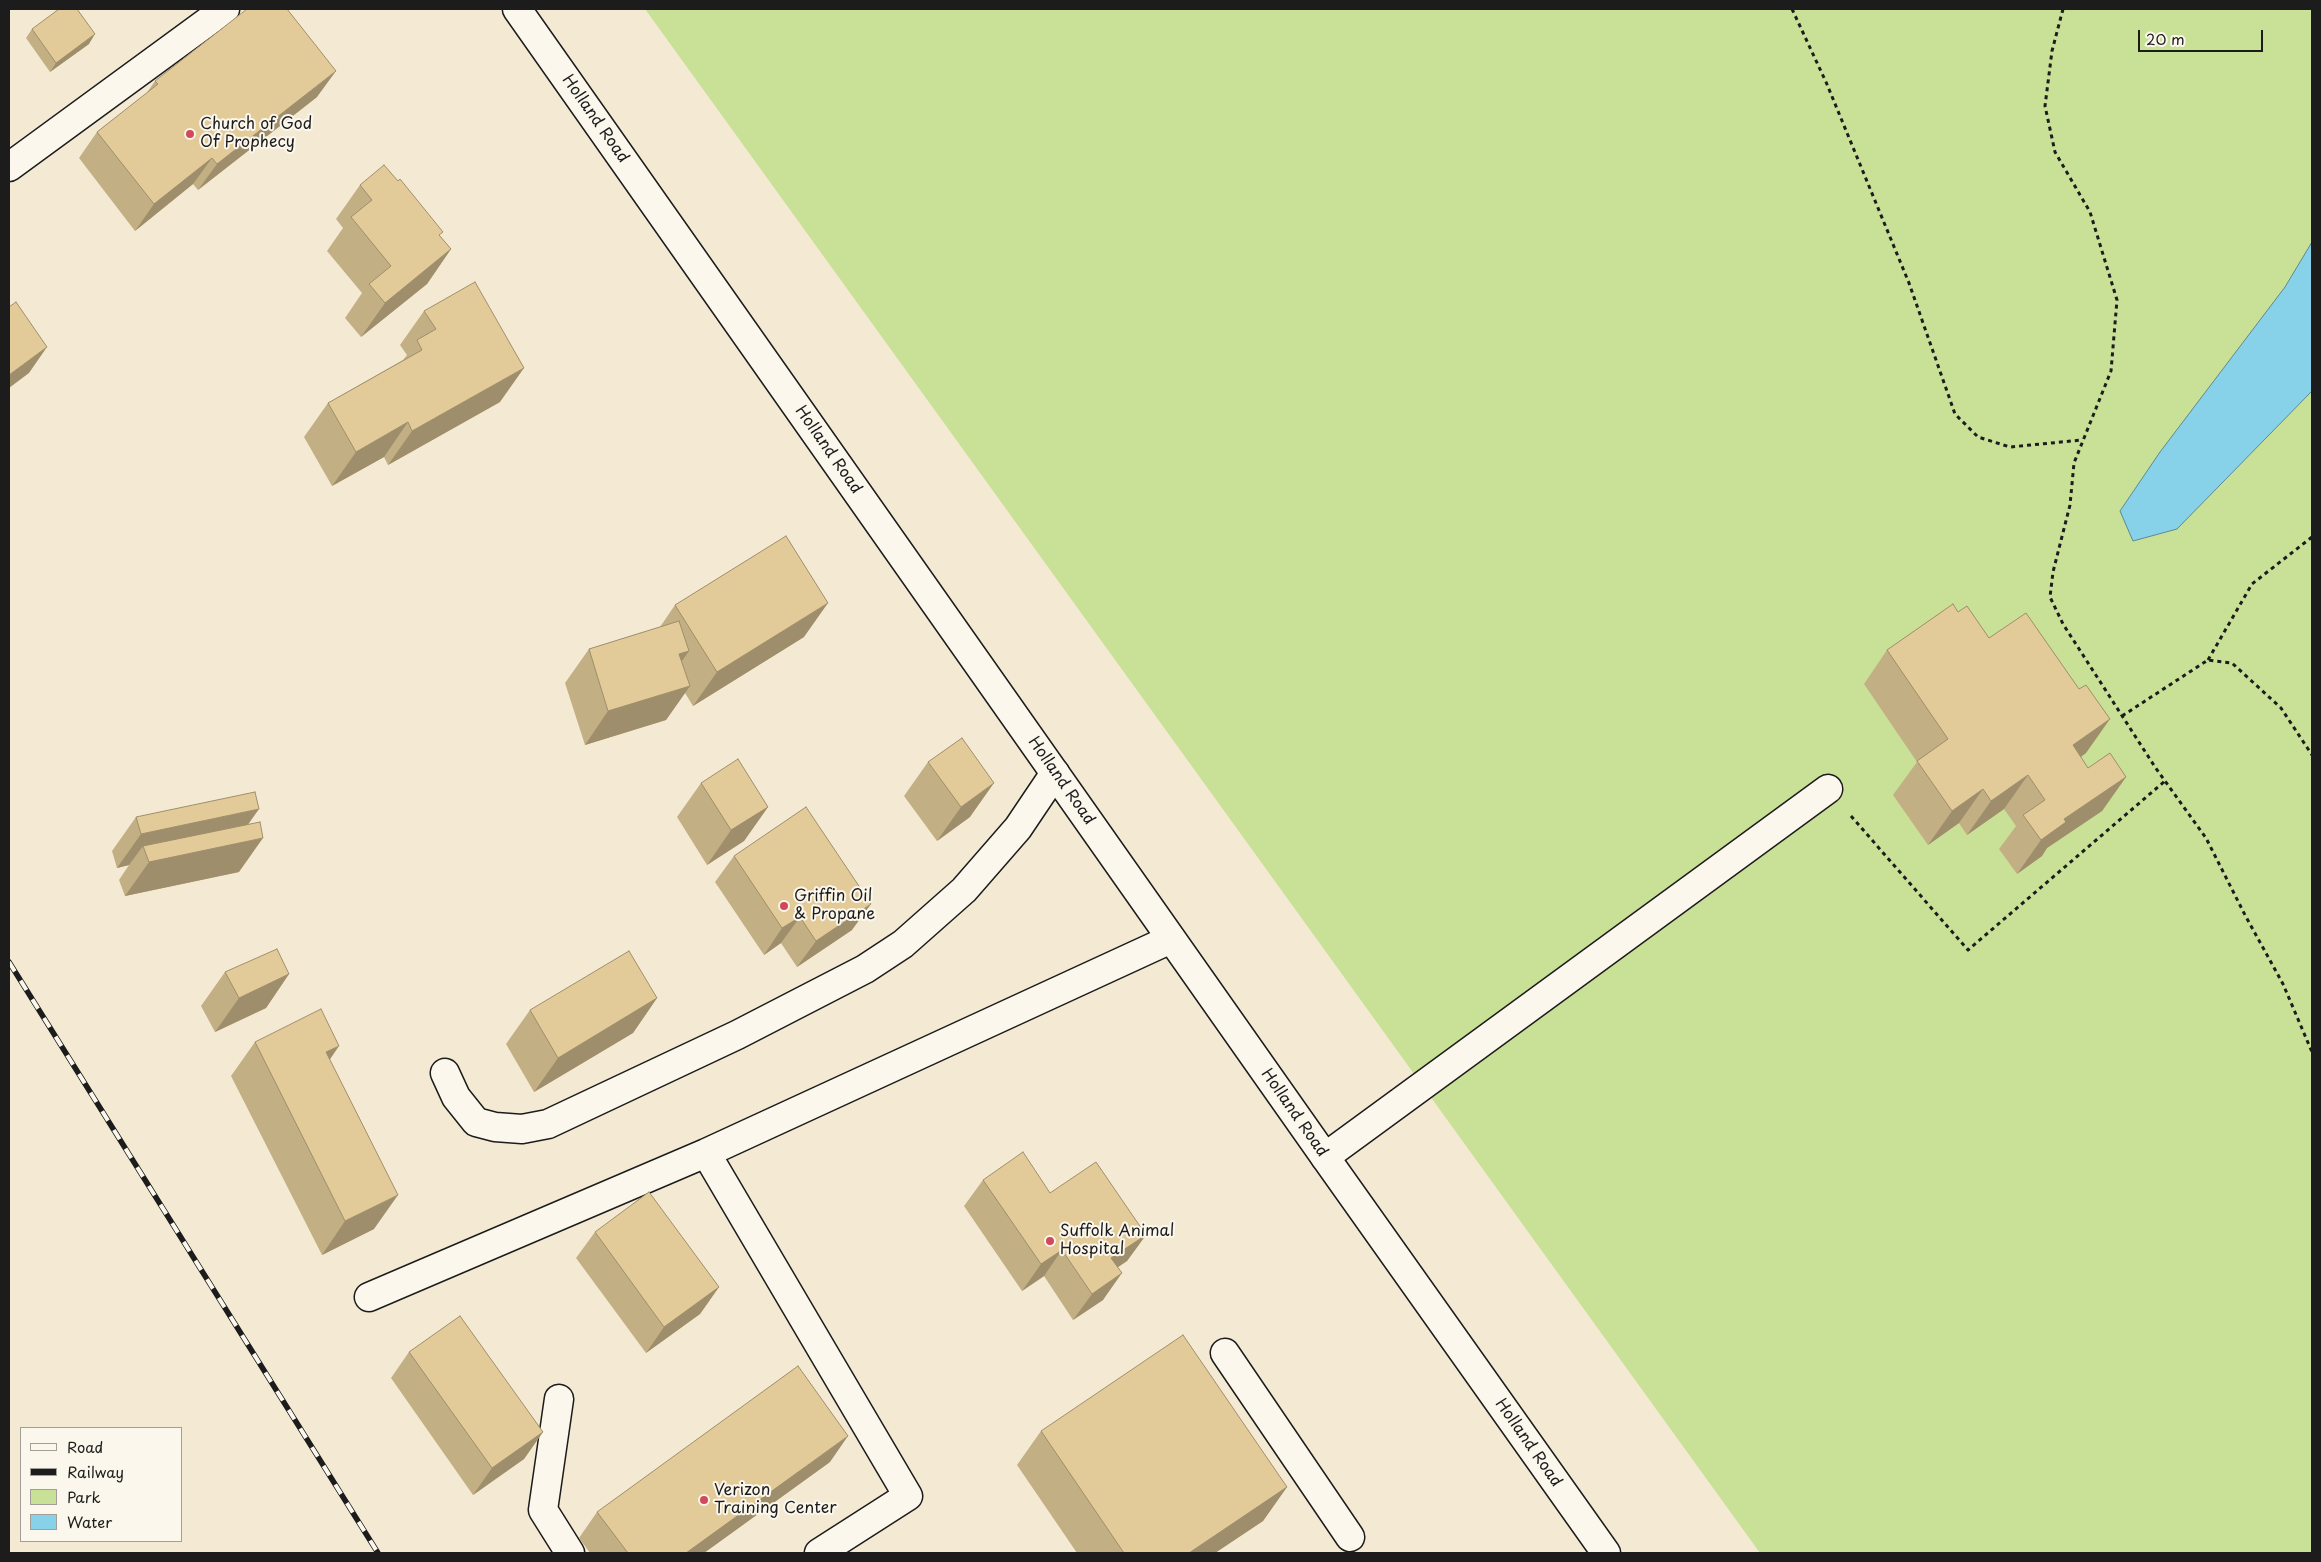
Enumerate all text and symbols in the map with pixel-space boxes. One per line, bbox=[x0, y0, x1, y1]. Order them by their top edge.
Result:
scale bar bbox=[2141, 20, 2266, 52]
text: 20 m bbox=[2146, 27, 2185, 50]
street label: Holland Road bbox=[558, 71, 632, 167]
place label: Church of God Of Prophecy bbox=[200, 115, 312, 153]
marker: Church of God Of Prophecy bbox=[184, 128, 196, 140]
street label: Holland Road bbox=[791, 402, 865, 498]
street label: Holland Road bbox=[1024, 733, 1098, 829]
place label: Griffin Oil & Propane bbox=[794, 887, 875, 925]
marker: Griffin Oil & Propane bbox=[778, 900, 790, 912]
street label: Holland Road bbox=[1257, 1065, 1331, 1161]
place label: Suffolk Animal Hospital bbox=[1060, 1222, 1174, 1260]
marker: Suffolk Animal Hospital bbox=[1044, 1235, 1056, 1247]
street label: Holland Road bbox=[1491, 1395, 1565, 1491]
legend bbox=[20, 1427, 182, 1542]
text: Road bbox=[67, 1435, 103, 1458]
text: Railway bbox=[67, 1460, 124, 1483]
place label: Verizon Training Center bbox=[714, 1481, 837, 1519]
text: Park bbox=[67, 1485, 101, 1508]
marker: Verizon Training Center bbox=[698, 1494, 710, 1506]
text: Water bbox=[67, 1510, 112, 1533]

